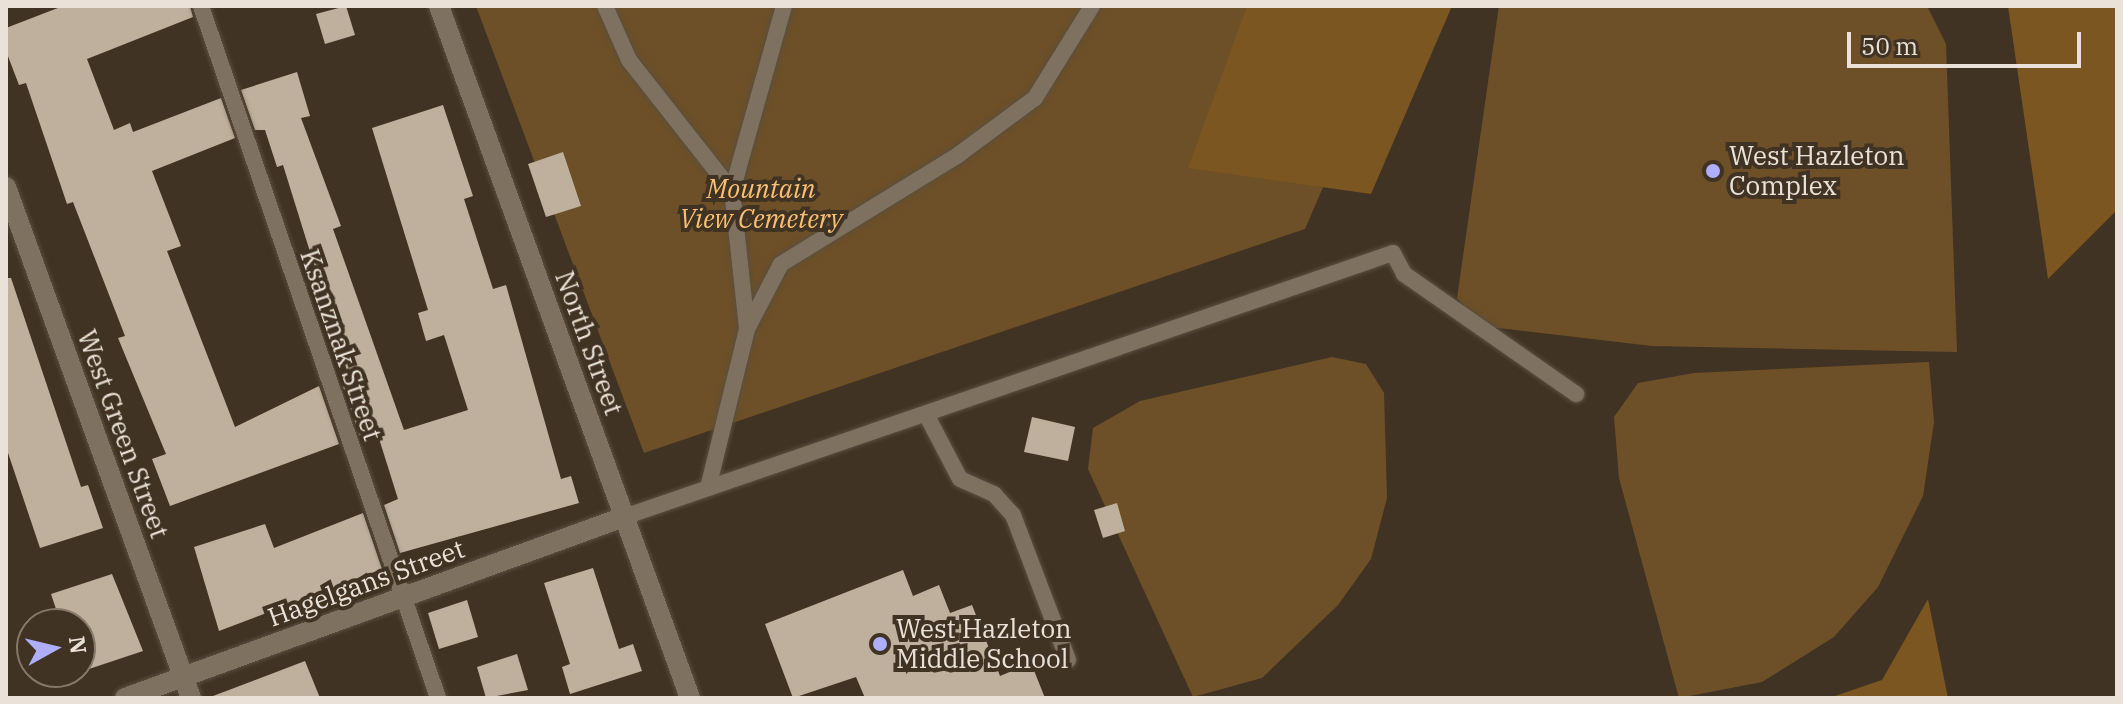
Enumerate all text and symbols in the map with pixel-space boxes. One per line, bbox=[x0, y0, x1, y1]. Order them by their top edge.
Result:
scale bar bbox=[1851, 16, 2085, 66]
text: 50 m bbox=[1861, 30, 1918, 62]
place label: West Hazleton Complex bbox=[1729, 140, 1905, 202]
marker: West Hazleton Complex bbox=[1704, 162, 1722, 180]
park label: Mountain View Cemetery bbox=[680, 173, 842, 234]
street label: Ksanznak Street bbox=[294, 245, 388, 445]
street label: North Street bbox=[549, 267, 629, 419]
street label: West Green Street bbox=[71, 326, 175, 542]
street label: Hagelgans Street bbox=[263, 533, 469, 633]
north arrow bbox=[16, 608, 96, 688]
place label: West Hazleton Middle School bbox=[896, 613, 1072, 674]
text: N bbox=[63, 634, 94, 656]
marker: West Hazleton Middle School bbox=[871, 635, 889, 653]

